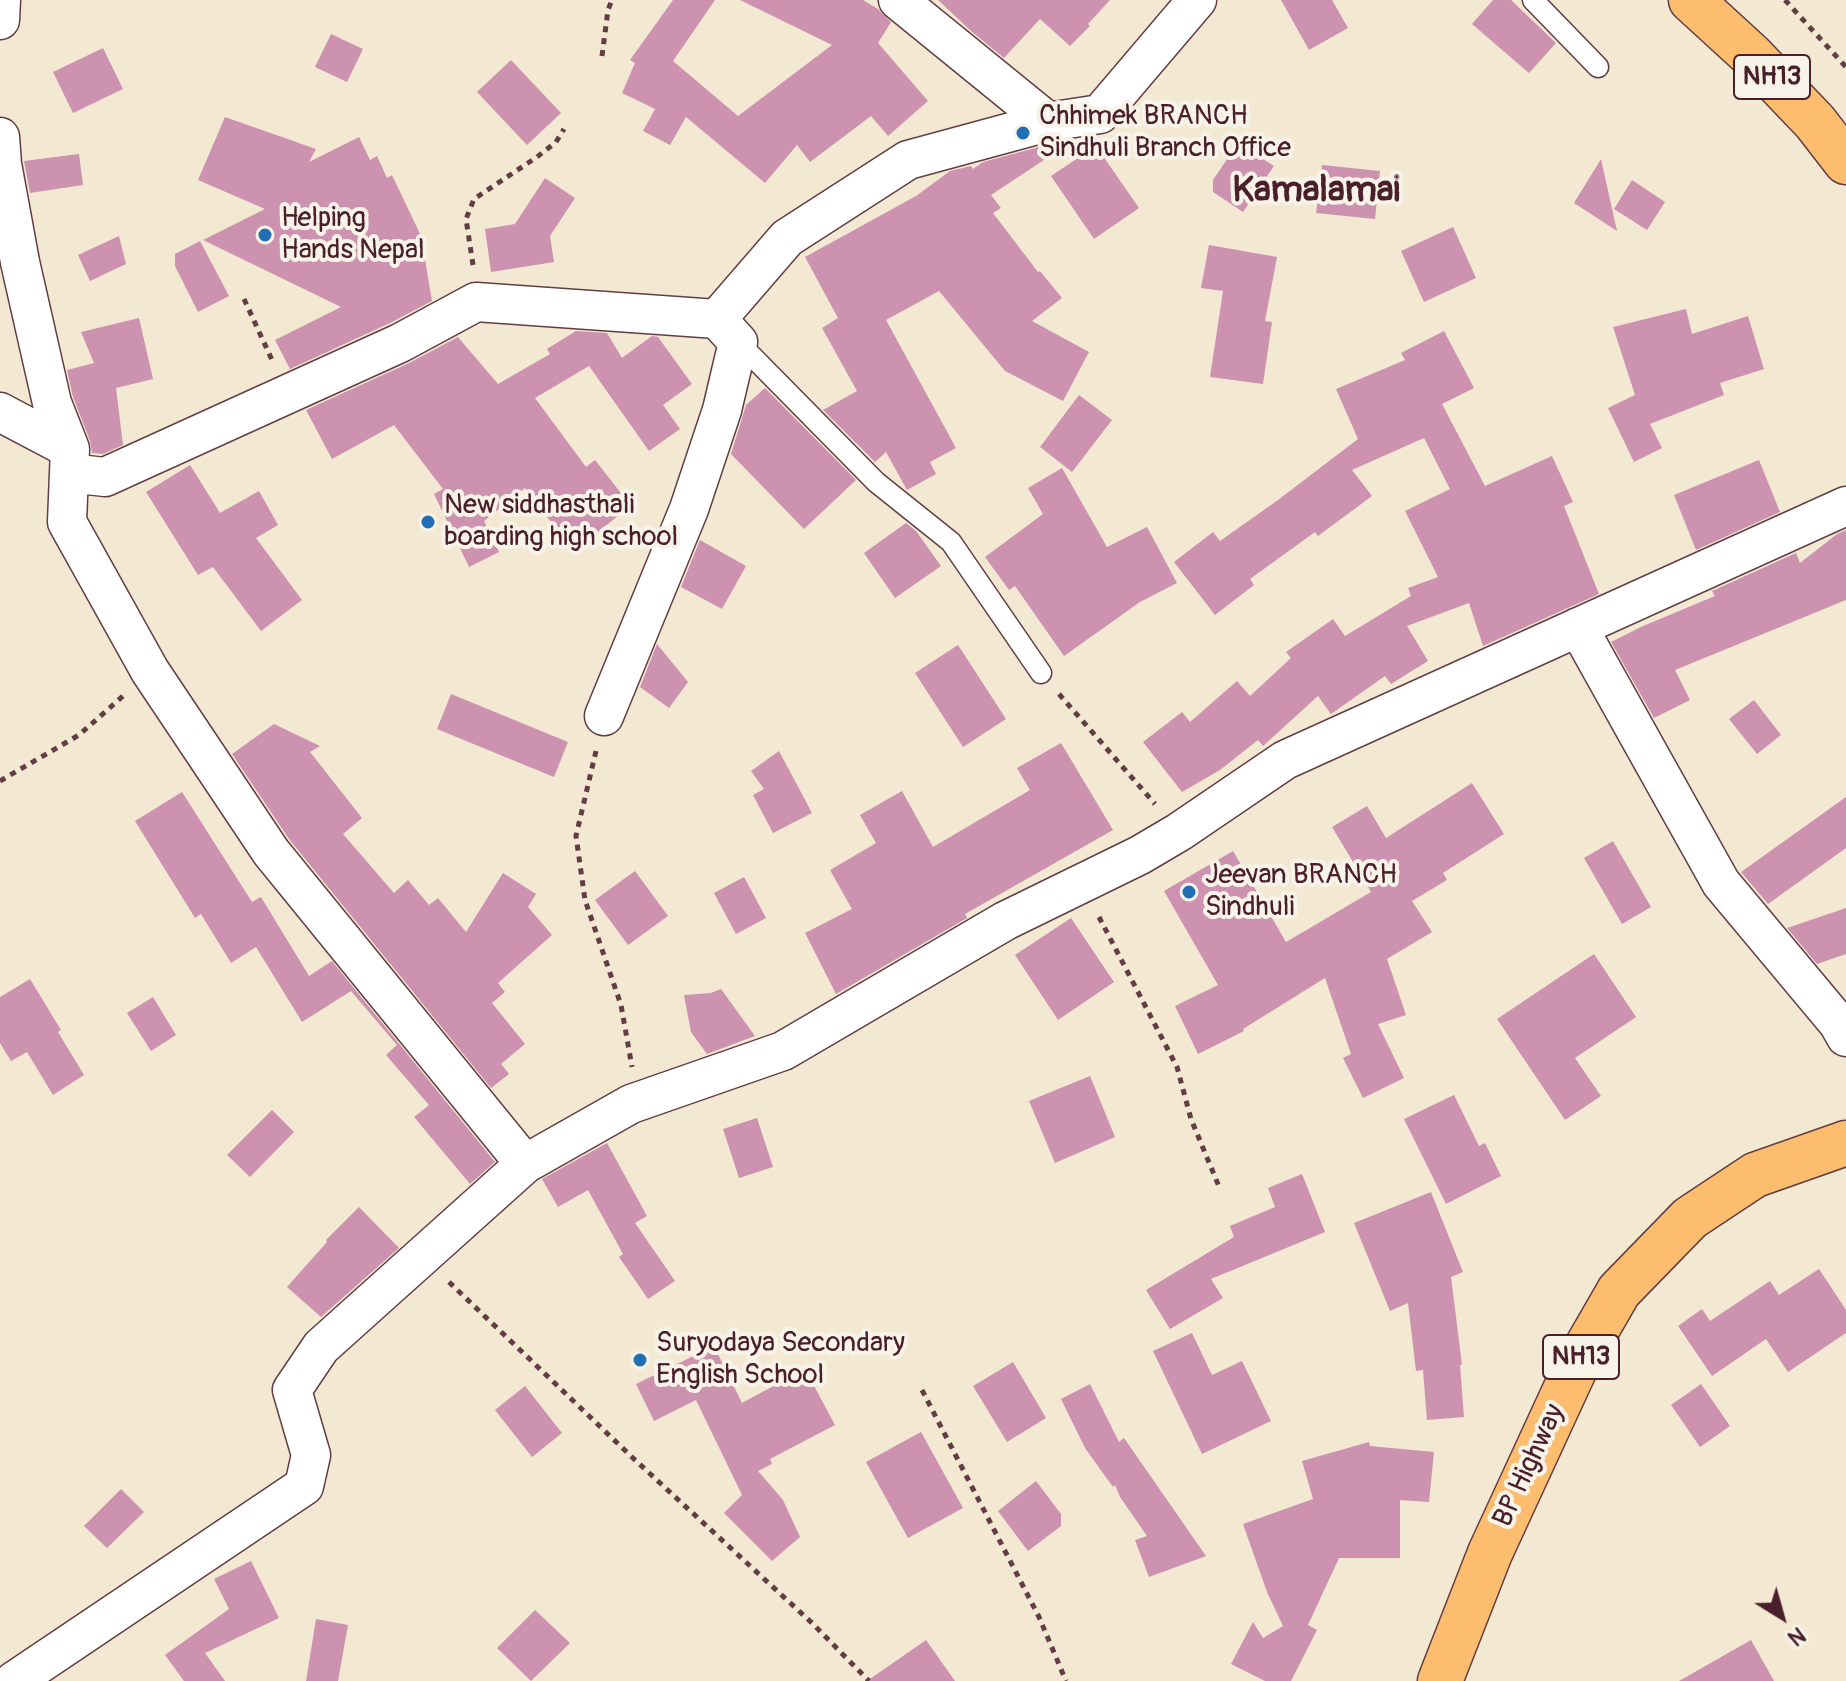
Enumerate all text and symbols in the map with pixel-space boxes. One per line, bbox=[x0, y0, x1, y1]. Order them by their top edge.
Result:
road number: NH13 bbox=[1734, 55, 1810, 99]
place label: Chhimek BRANCH Sindhuli Branch Office bbox=[1039, 100, 1291, 166]
marker: Chhimek BRANCH Sindhuli Branch Office bbox=[1014, 124, 1032, 142]
district label: Kamalamai bbox=[1232, 170, 1400, 214]
place label: Helping Hands Nepal bbox=[281, 202, 425, 268]
marker: Helping Hands Nepal bbox=[256, 226, 274, 244]
place label: New siddhasthali boarding high school bbox=[444, 489, 678, 555]
marker: New siddhasthali boarding high school bbox=[419, 513, 437, 531]
place label: Jeevan BRANCH Sindhuli bbox=[1205, 859, 1397, 925]
marker: Jeevan BRANCH Sindhuli bbox=[1180, 883, 1198, 901]
place label: Suryodaya Secondary English School bbox=[656, 1327, 905, 1393]
road number: NH13 bbox=[1543, 1335, 1619, 1379]
marker: Suryodaya Secondary English School bbox=[631, 1351, 649, 1369]
street label: BP Highway bbox=[1487, 1399, 1573, 1533]
north arrow bbox=[1742, 1577, 1822, 1657]
text: N bbox=[1782, 1621, 1811, 1652]

